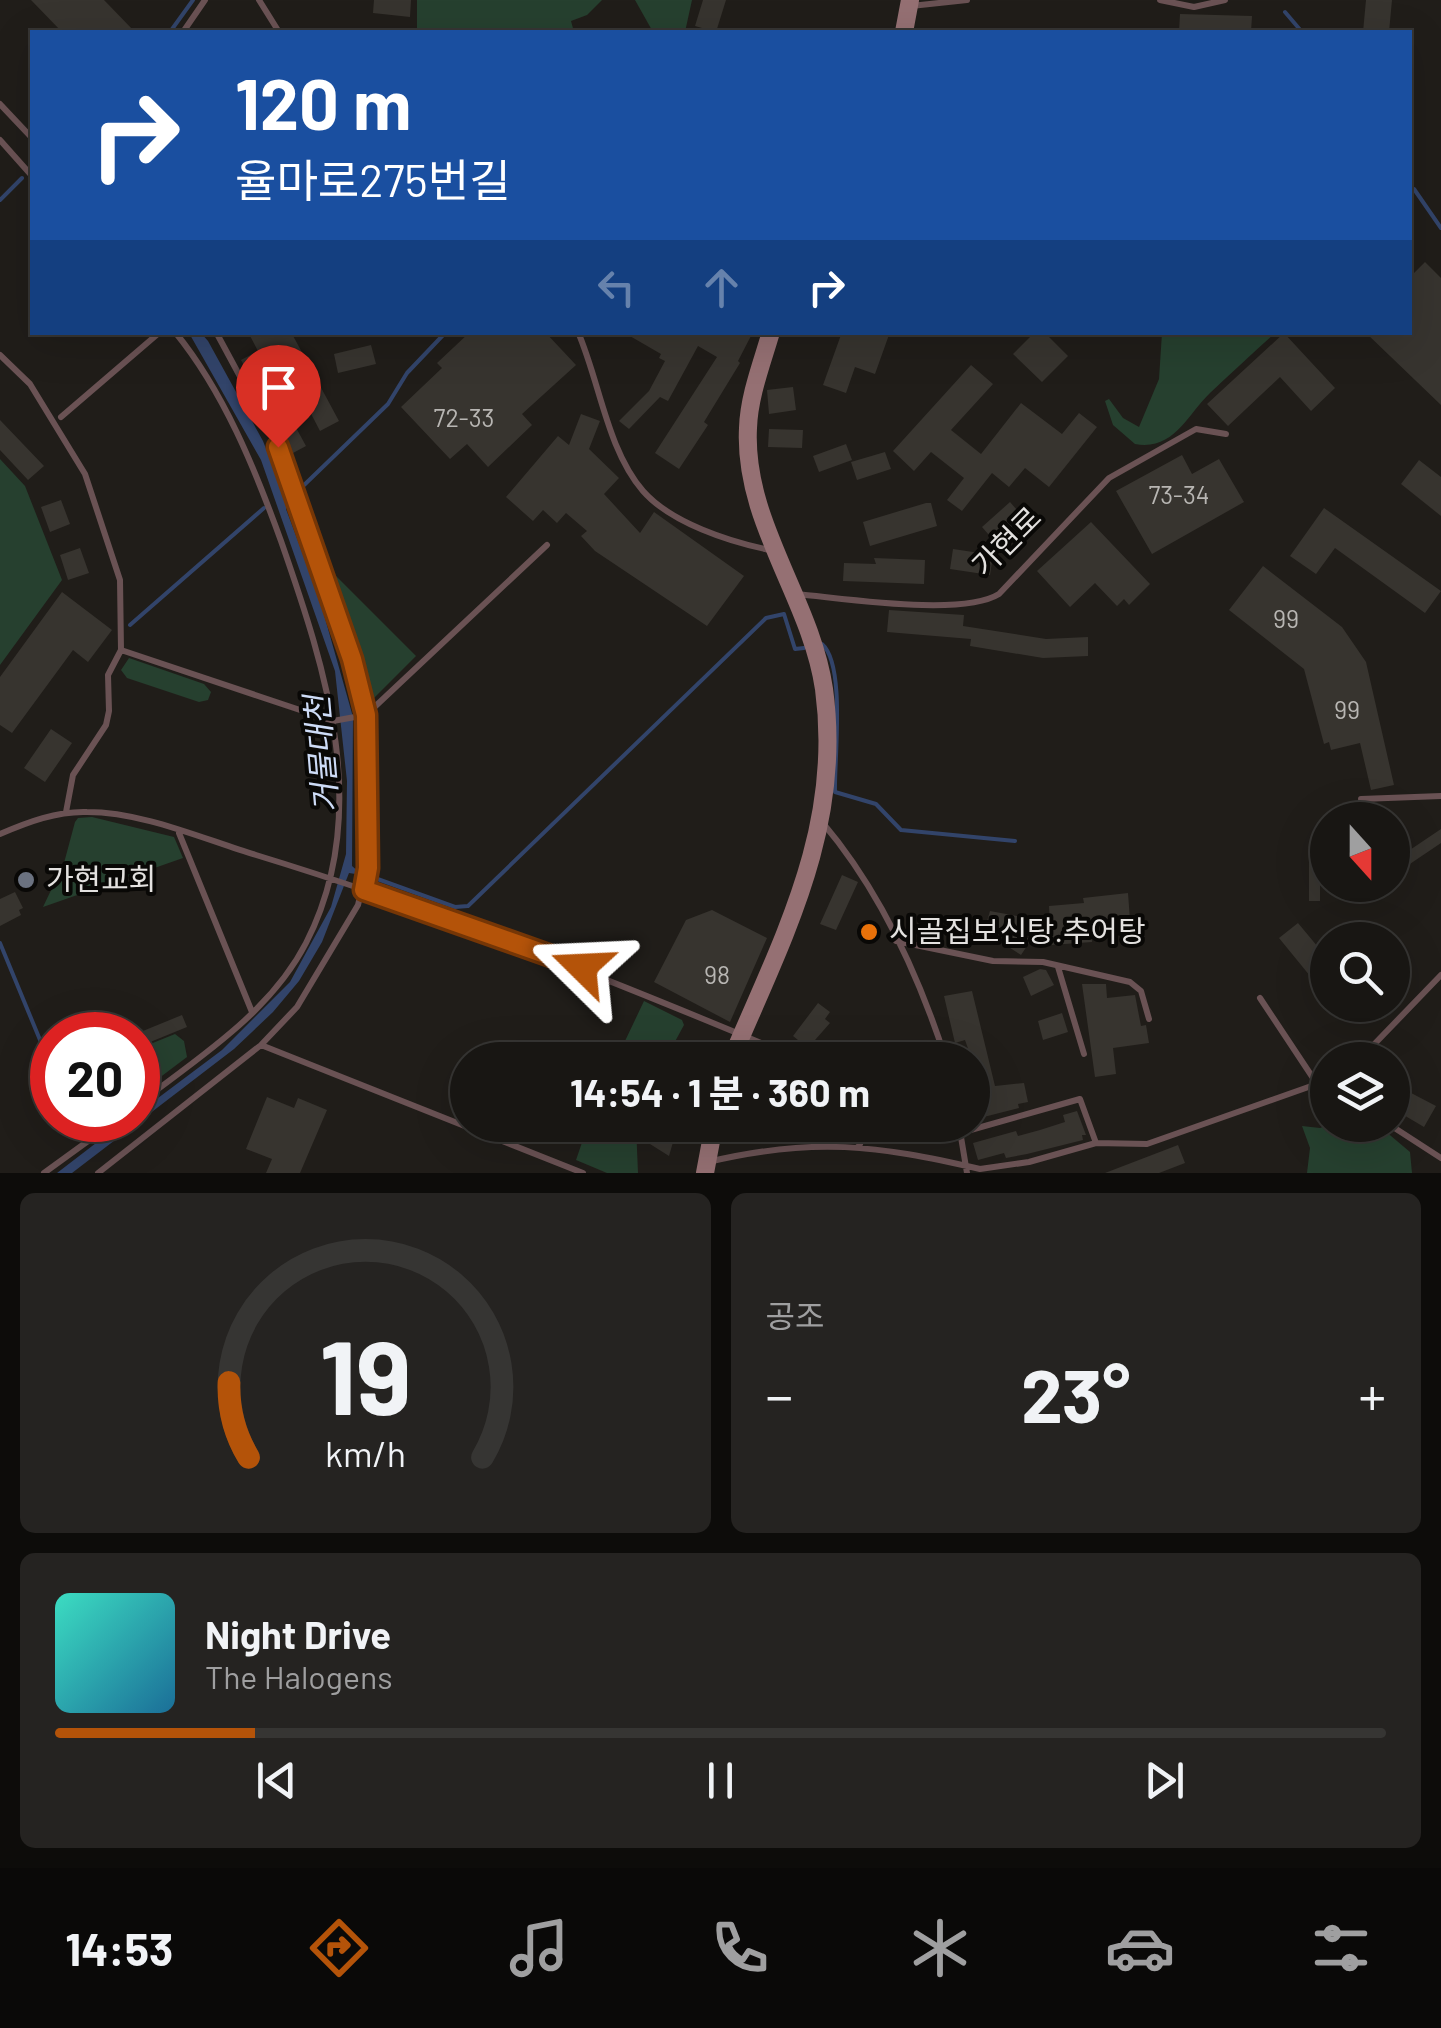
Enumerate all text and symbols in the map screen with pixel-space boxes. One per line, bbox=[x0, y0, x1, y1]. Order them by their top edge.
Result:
text: 120 m bbox=[235, 60, 411, 144]
icon: right bbox=[70, 70, 200, 200]
text: 율마로275번길 bbox=[235, 152, 511, 206]
icon: left bbox=[589, 260, 644, 315]
icon: ahead bbox=[694, 260, 749, 315]
icon: right bbox=[799, 260, 854, 315]
pin bbox=[236, 345, 321, 448]
icon: arrive bbox=[251, 360, 306, 415]
house number: 72-33 bbox=[434, 402, 494, 432]
house number: 73-34 bbox=[1148, 479, 1210, 509]
street label: 가현로 bbox=[964, 499, 1048, 583]
house number: 99 bbox=[1273, 603, 1299, 633]
water label: 거물대천 bbox=[296, 690, 344, 814]
house number: 99 bbox=[1334, 694, 1360, 724]
north arrow bbox=[1310, 802, 1410, 902]
map controls bbox=[1310, 802, 1410, 1142]
place label: 가현교회 bbox=[46, 860, 156, 896]
marker: 가현교회 bbox=[15, 869, 37, 891]
place label: 시골집보신탕.추어탕 bbox=[889, 912, 1146, 948]
position arrow bbox=[530, 915, 634, 1019]
marker: 시골집보신탕.추어탕 bbox=[858, 921, 880, 943]
button: search bbox=[1310, 922, 1410, 1022]
house number: 98 bbox=[704, 959, 730, 989]
speed limit sign: 20 bbox=[30, 1012, 160, 1142]
button: layers bbox=[1310, 1042, 1410, 1142]
text: 14:54 · 1 분 · 360 m bbox=[570, 1069, 870, 1115]
text: 공조 bbox=[766, 1296, 824, 1334]
text: 19 bbox=[319, 1311, 411, 1436]
text: 23° bbox=[1021, 1348, 1131, 1438]
text: − bbox=[766, 1361, 793, 1427]
text: + bbox=[1358, 1361, 1386, 1427]
text: km/h bbox=[325, 1431, 406, 1474]
text: Night Drive bbox=[205, 1611, 391, 1657]
text: The Halogens bbox=[205, 1657, 393, 1695]
icon: previous bbox=[249, 1753, 304, 1808]
icon: pause bbox=[693, 1753, 748, 1808]
icon: next bbox=[1137, 1753, 1192, 1808]
icon: directions bbox=[304, 1913, 374, 1983]
icon: music bbox=[504, 1913, 574, 1983]
icon: phone bbox=[705, 1913, 775, 1983]
icon: climate bbox=[905, 1913, 975, 1983]
icon: car bbox=[1105, 1913, 1175, 1983]
icon: filters bbox=[1306, 1913, 1376, 1983]
text: 14:53 bbox=[65, 1921, 173, 1975]

